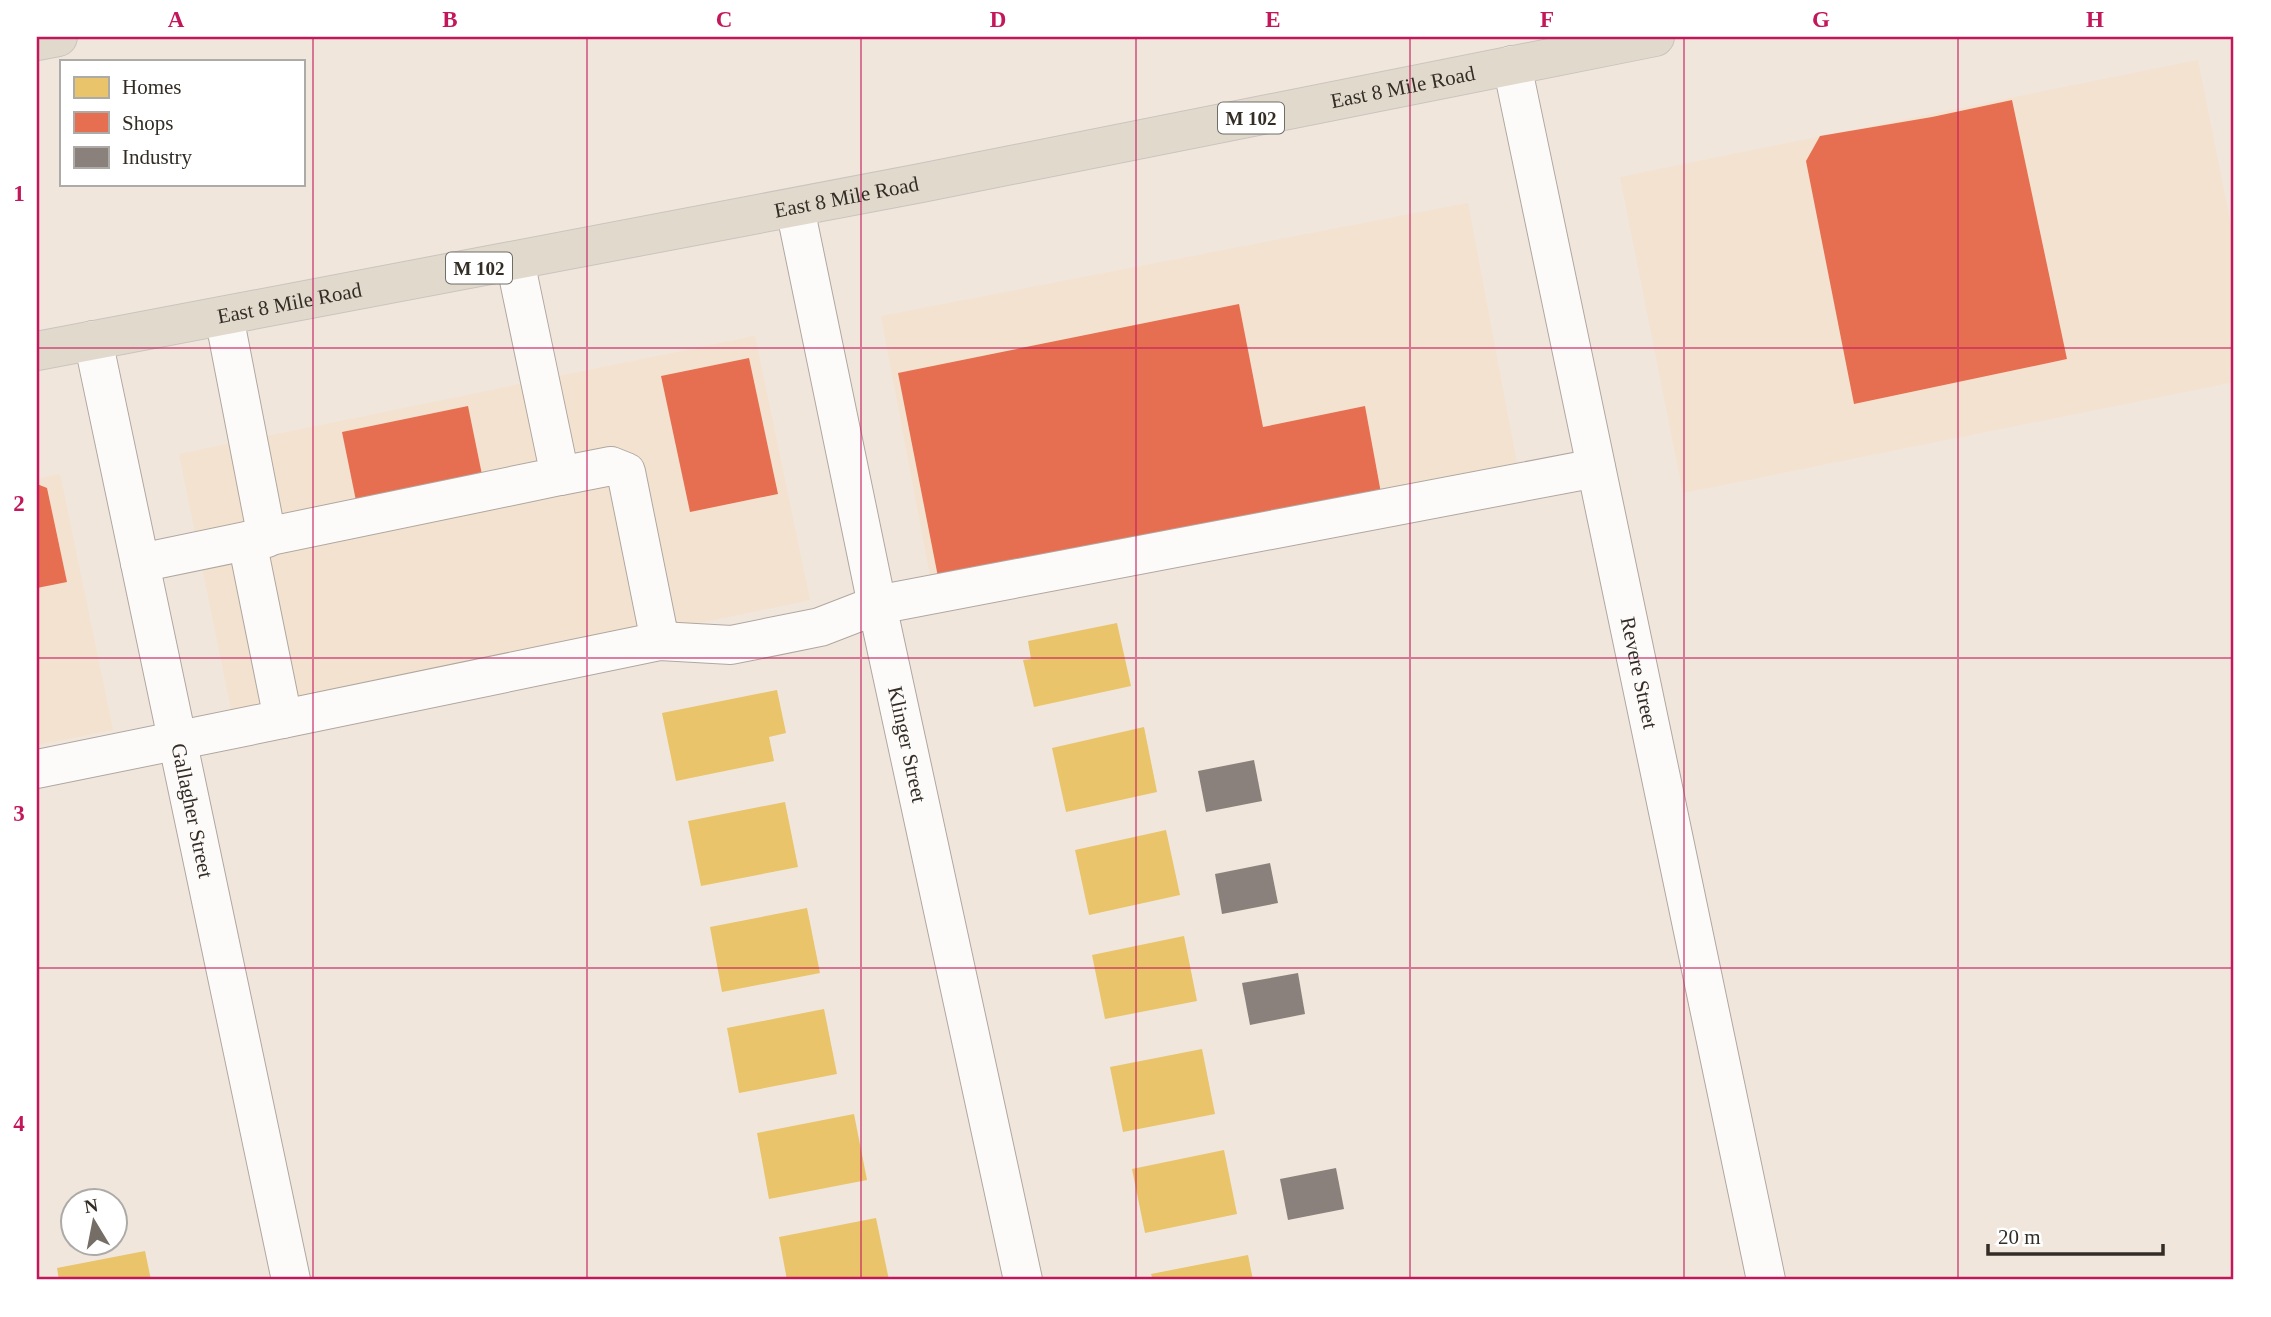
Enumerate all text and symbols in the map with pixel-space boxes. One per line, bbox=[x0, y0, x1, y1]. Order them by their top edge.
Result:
text: A bbox=[168, 7, 185, 32]
text: B bbox=[442, 7, 458, 32]
text: C bbox=[716, 7, 732, 32]
text: D bbox=[990, 7, 1006, 32]
text: E bbox=[1265, 7, 1281, 32]
text: F bbox=[1540, 7, 1554, 32]
text: G bbox=[1812, 7, 1830, 32]
text: H bbox=[2086, 7, 2104, 32]
legend bbox=[60, 60, 304, 186]
street label: East 8 Mile Road bbox=[1329, 61, 1477, 113]
text: Homes bbox=[122, 75, 182, 99]
road number: M 102 bbox=[1218, 102, 1284, 134]
text: Shops bbox=[122, 111, 173, 135]
text: Industry bbox=[122, 145, 192, 169]
street label: East 8 Mile Road bbox=[772, 172, 921, 223]
text: 1 bbox=[13, 181, 25, 206]
road number: M 102 bbox=[446, 252, 512, 284]
street label: East 8 Mile Road bbox=[215, 277, 364, 328]
text: 2 bbox=[13, 491, 25, 516]
street label: Revere Street bbox=[1616, 615, 1662, 731]
street label: Klinger Street bbox=[883, 684, 931, 805]
street label: Gallagher Street bbox=[166, 741, 218, 880]
text: 3 bbox=[13, 801, 25, 826]
text: 4 bbox=[13, 1111, 25, 1136]
north arrow bbox=[60, 1188, 130, 1258]
text: N bbox=[83, 1194, 100, 1217]
scale bar bbox=[1988, 1212, 2162, 1256]
text: 20 m bbox=[1998, 1225, 2041, 1249]

